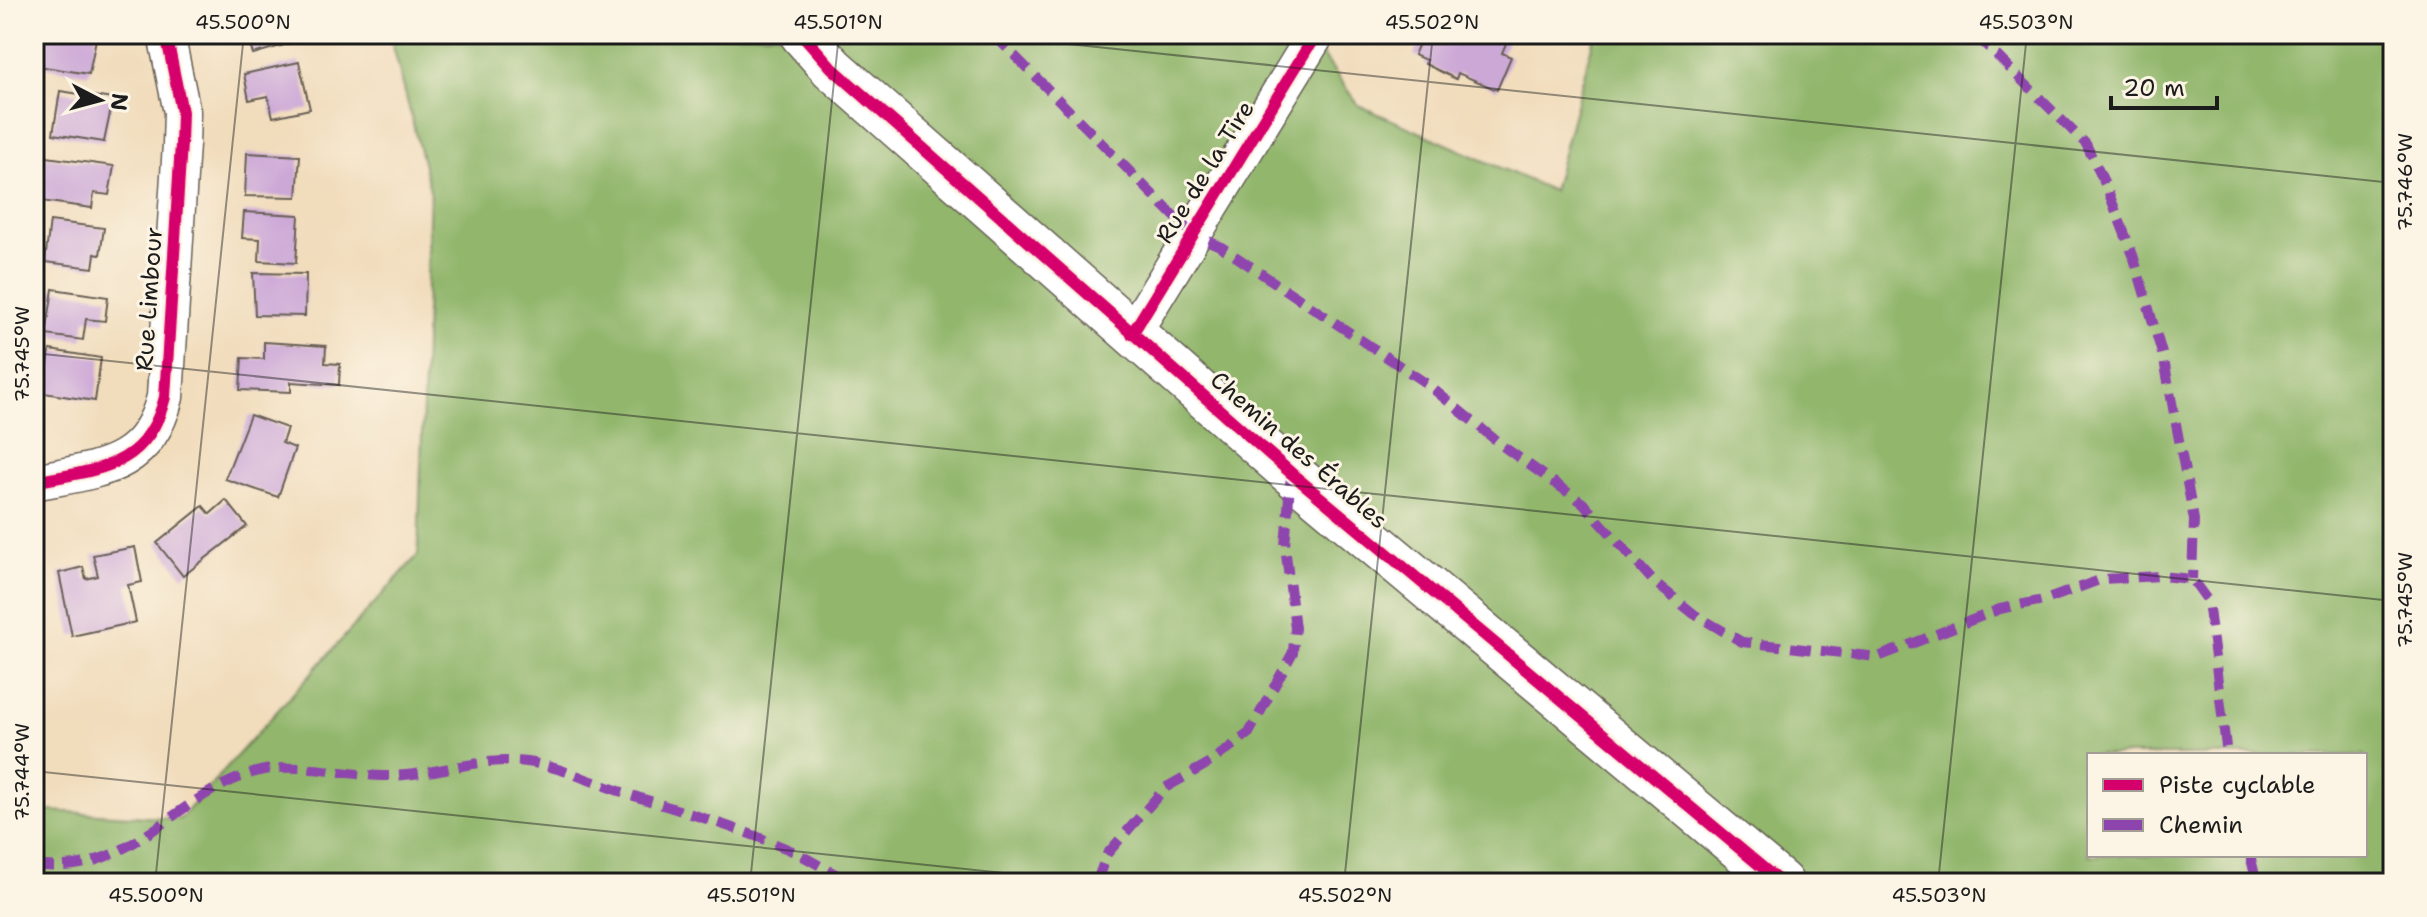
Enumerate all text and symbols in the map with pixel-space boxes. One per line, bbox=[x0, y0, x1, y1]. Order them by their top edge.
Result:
text: 45.500°N bbox=[195, 9, 291, 35]
text: 45.501°N bbox=[793, 9, 883, 35]
text: 45.502°N bbox=[1385, 9, 1479, 35]
text: 45.503°N bbox=[1979, 9, 2073, 35]
north arrow bbox=[60, 60, 140, 140]
scale bar bbox=[2111, 60, 2217, 110]
text: 20 m bbox=[2123, 72, 2185, 104]
text: N bbox=[104, 92, 135, 112]
street label: Rue de la Tire bbox=[1148, 94, 1262, 250]
text: 75.746°W bbox=[2392, 133, 2418, 231]
street label: Rue Limbour bbox=[128, 226, 170, 372]
text: 75.745°W bbox=[9, 306, 35, 402]
street label: Chemin des Érables bbox=[1203, 364, 1395, 536]
text: 75.745°W bbox=[2392, 552, 2418, 648]
text: 75.744°W bbox=[9, 723, 35, 821]
legend bbox=[2087, 753, 2367, 857]
text: Piste cyclable bbox=[2159, 769, 2316, 801]
text: Chemin bbox=[2159, 809, 2243, 841]
text: 45.500°N bbox=[108, 882, 204, 908]
text: 45.501°N bbox=[706, 882, 796, 908]
text: 45.502°N bbox=[1298, 882, 1392, 908]
text: 45.503°N bbox=[1892, 882, 1986, 908]

